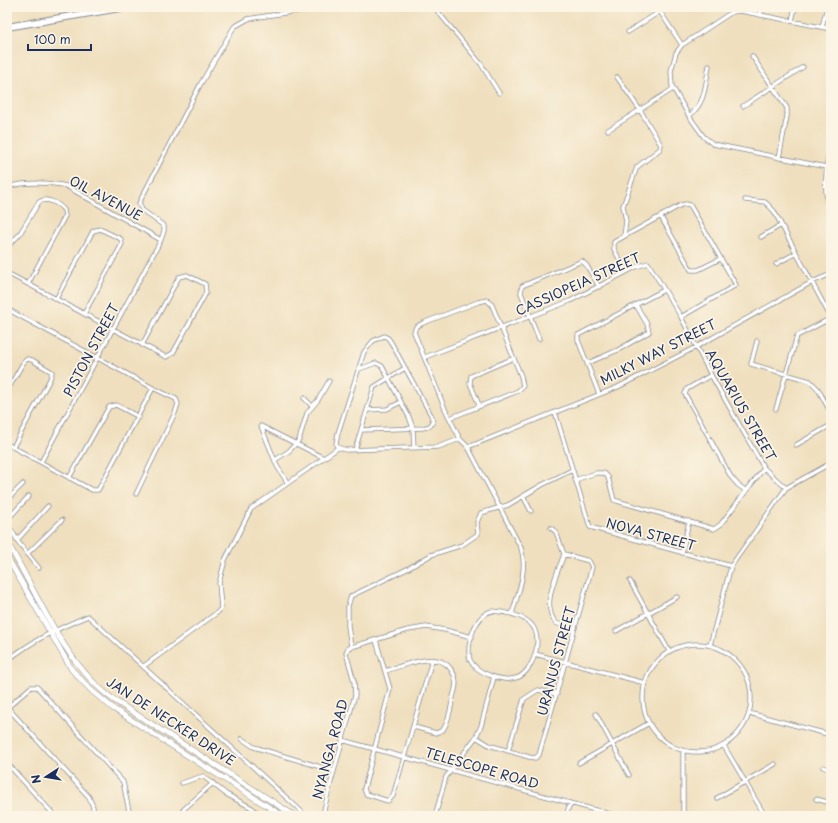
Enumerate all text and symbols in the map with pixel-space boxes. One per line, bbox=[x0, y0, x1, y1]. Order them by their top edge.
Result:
scale bar bbox=[28, 26, 91, 52]
text: 100 m bbox=[34, 30, 71, 48]
street label: OIL AVENUE bbox=[66, 170, 146, 225]
street label: CASSIOPEIA STREET bbox=[512, 247, 643, 320]
street label: PISTON STREET bbox=[58, 300, 123, 400]
street label: MILKY WAY STREET bbox=[596, 314, 719, 389]
street label: AQUARIUS STREET bbox=[702, 345, 781, 464]
street label: NOVA STREET bbox=[604, 512, 698, 555]
street label: URANUS STREET bbox=[532, 604, 579, 718]
street label: JAN DE NECKER DRIVE bbox=[103, 672, 240, 770]
street label: NYANGA ROAD bbox=[307, 697, 352, 801]
street label: TELESCOPE ROAD bbox=[423, 742, 542, 793]
north arrow bbox=[26, 757, 66, 797]
text: N bbox=[26, 773, 45, 785]

